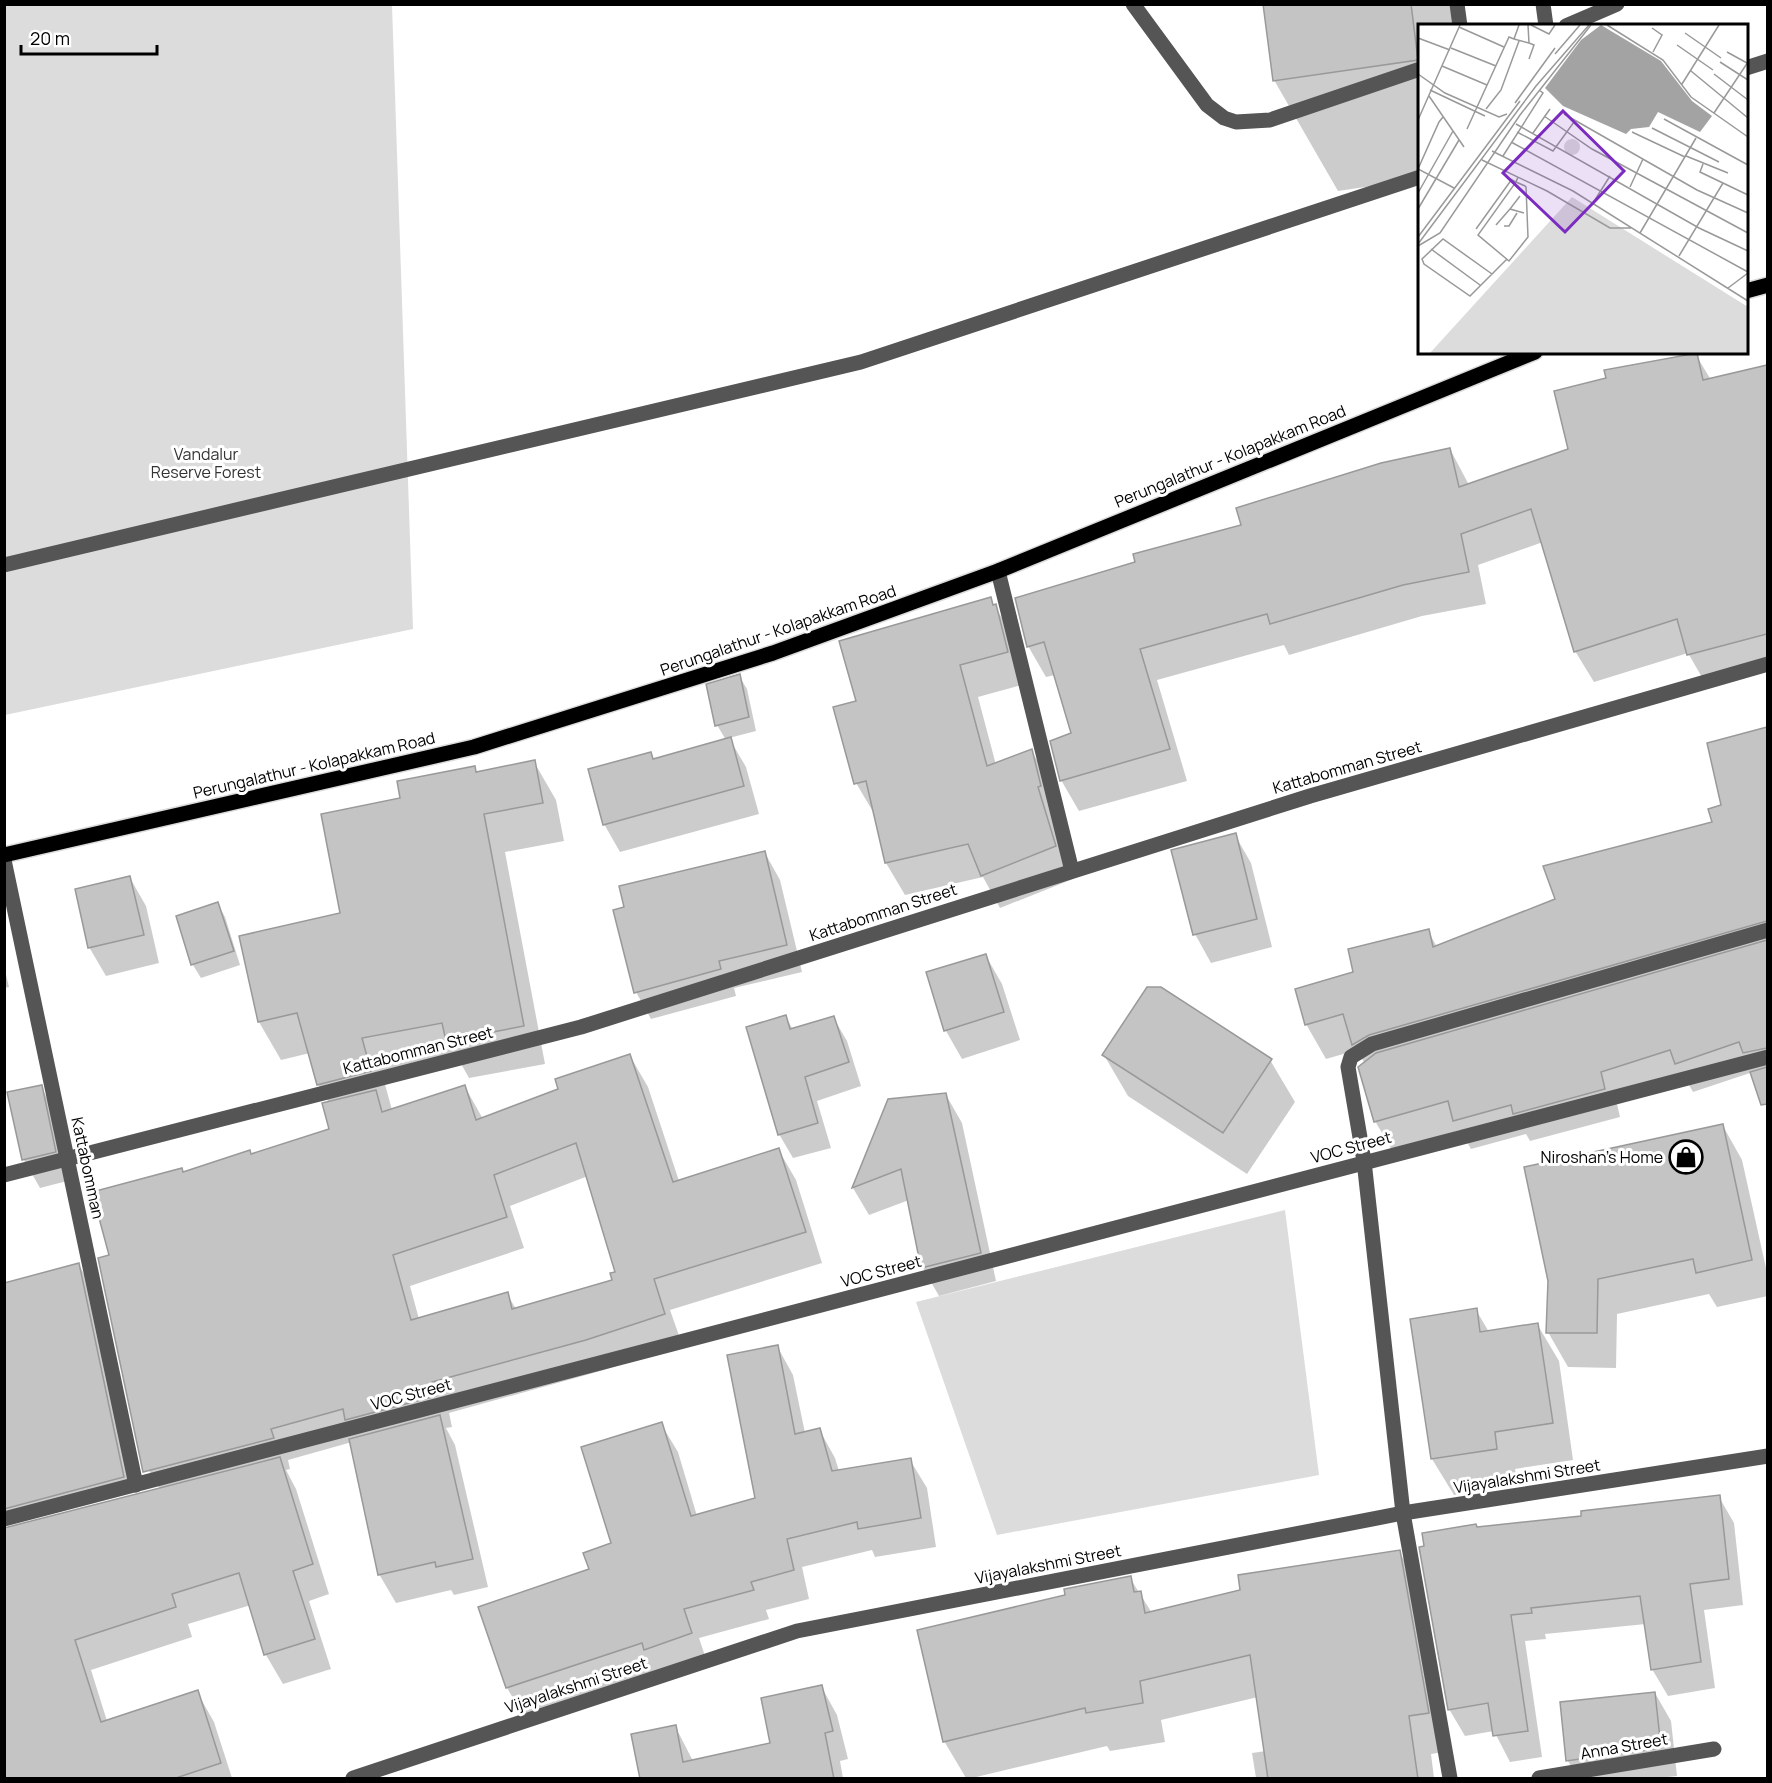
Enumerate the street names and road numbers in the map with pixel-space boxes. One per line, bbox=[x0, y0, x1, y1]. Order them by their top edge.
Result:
street label: Perungalathur - Kolapakkam Road bbox=[1111, 399, 1349, 513]
street label: Perungalathur - Kolapakkam Road bbox=[657, 579, 899, 681]
street label: Perungalathur - Kolapakkam Road bbox=[191, 726, 437, 804]
street label: Kattabomman Street bbox=[1270, 735, 1424, 799]
street label: Kattabomman Street bbox=[806, 878, 960, 946]
street label: Kattabomman Street bbox=[341, 1021, 495, 1079]
street label: Kattabomman bbox=[66, 1115, 110, 1221]
street label: VOC Street bbox=[1308, 1126, 1394, 1168]
street label: VOC Street bbox=[838, 1250, 924, 1292]
street label: VOC Street bbox=[368, 1373, 454, 1415]
street label: Vijayalakshmi Street bbox=[1452, 1454, 1602, 1498]
street label: Vijayalakshmi Street bbox=[973, 1539, 1123, 1589]
street label: Vijayalakshmi Street bbox=[502, 1652, 650, 1718]
street label: Anna Street bbox=[1579, 1728, 1669, 1764]

